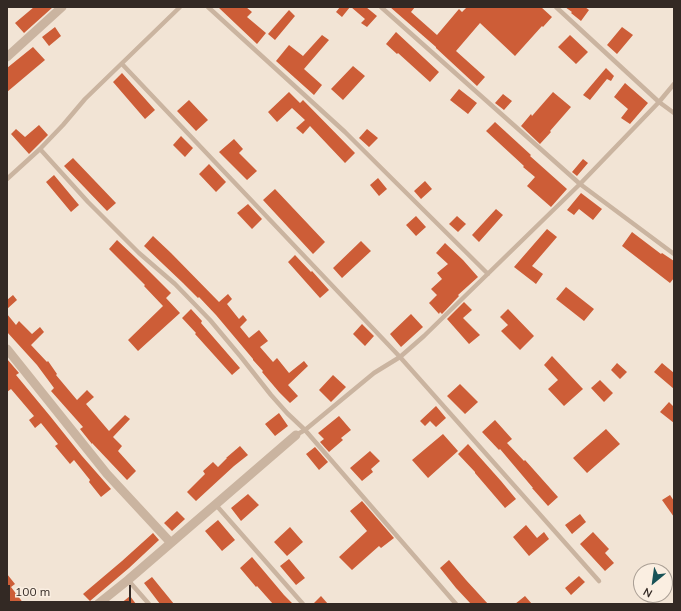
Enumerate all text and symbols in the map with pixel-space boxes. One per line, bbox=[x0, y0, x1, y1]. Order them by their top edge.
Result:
north arrow bbox=[633, 563, 673, 603]
scale bar bbox=[10, 577, 133, 603]
text: 100 m bbox=[15, 584, 50, 599]
text: N bbox=[641, 584, 655, 601]

